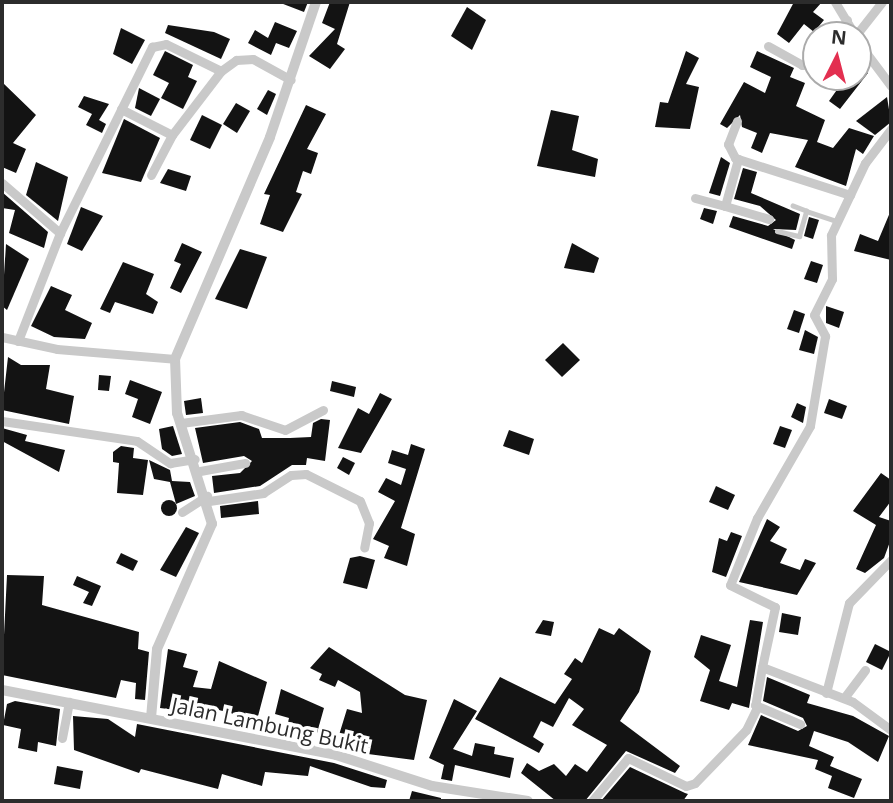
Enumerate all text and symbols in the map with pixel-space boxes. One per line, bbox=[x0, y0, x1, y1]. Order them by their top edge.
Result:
north arrow bbox=[802, 21, 872, 91]
text: N bbox=[830, 23, 848, 51]
street label: Jalan Lambung Bukit bbox=[169, 692, 371, 758]

